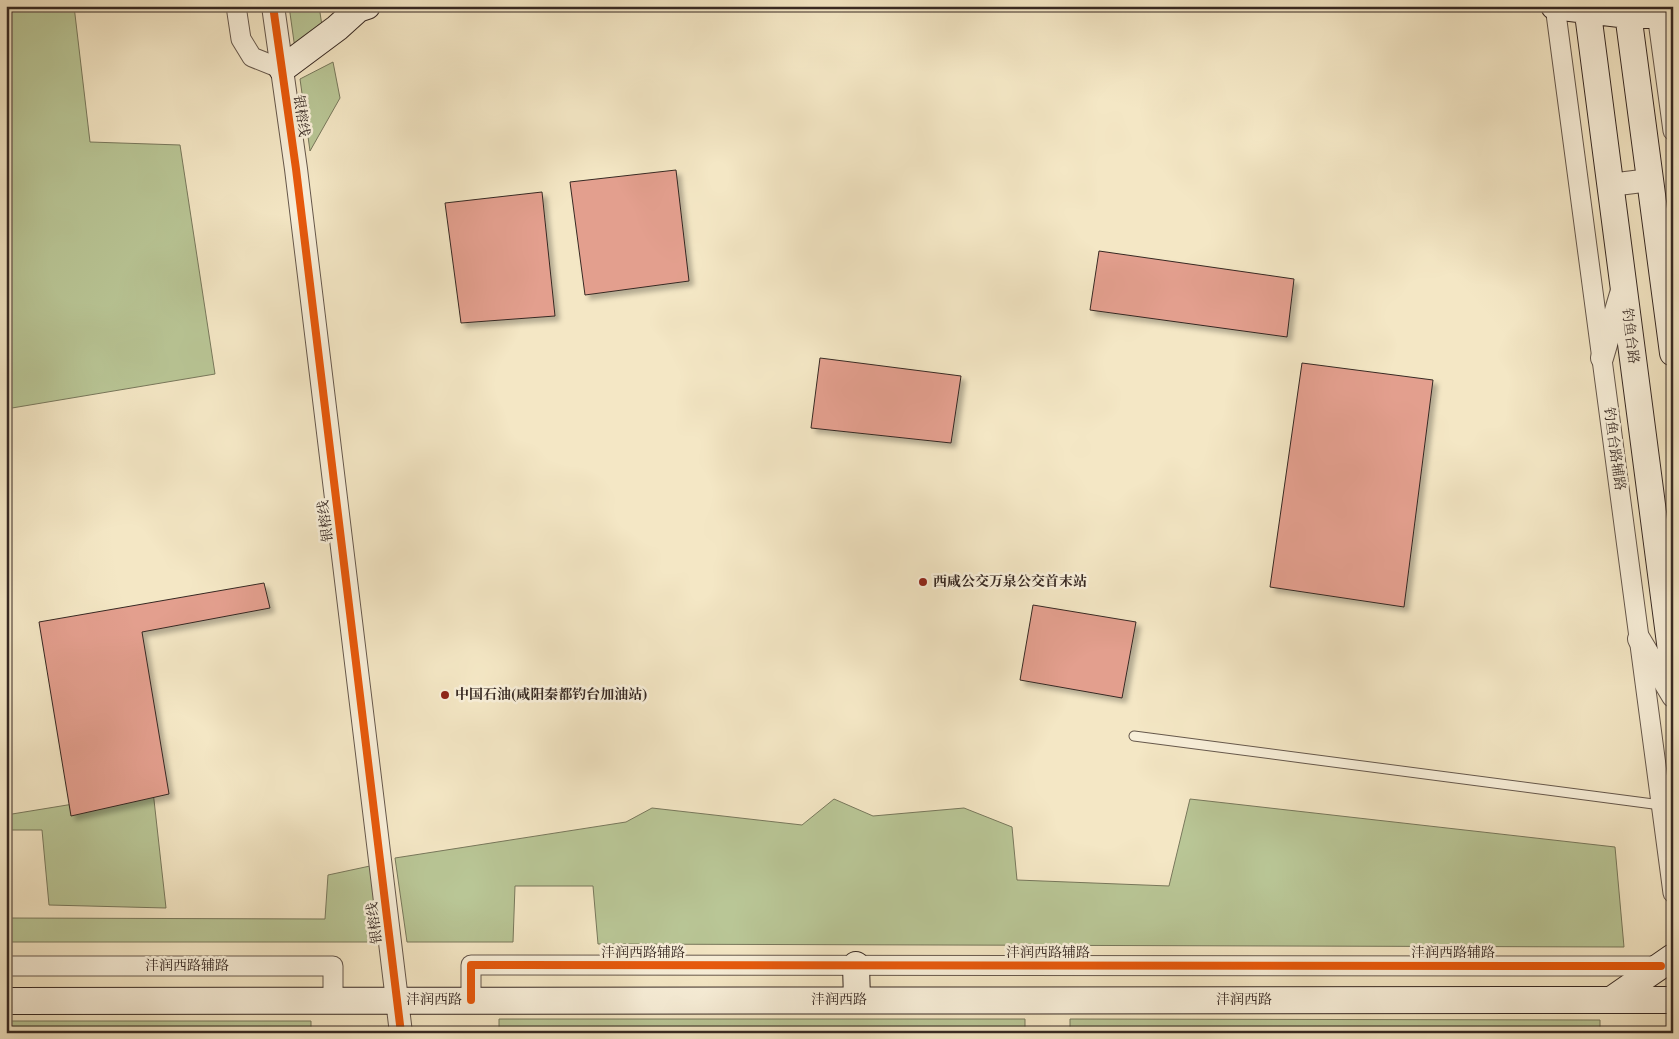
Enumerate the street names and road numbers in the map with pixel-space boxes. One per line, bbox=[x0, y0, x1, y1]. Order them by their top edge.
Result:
street label: 银榕线 bbox=[291, 94, 312, 138]
street label: 钓鱼台路 bbox=[1620, 307, 1641, 365]
street label: 钓鱼台路辅路 bbox=[1601, 406, 1628, 492]
street label: 银榕线 bbox=[316, 499, 336, 543]
street label: 银榕线 bbox=[365, 901, 385, 945]
street label: 沣润西路辅路 bbox=[601, 945, 685, 960]
street label: 沣润西路辅路 bbox=[1006, 945, 1090, 960]
street label: 沣润西路辅路 bbox=[1411, 945, 1495, 960]
street label: 沣润西路辅路 bbox=[145, 958, 229, 973]
street label: 沣润西路 bbox=[406, 992, 462, 1007]
street label: 沣润西路 bbox=[811, 992, 867, 1007]
street label: 沣润西路 bbox=[1216, 992, 1272, 1007]

